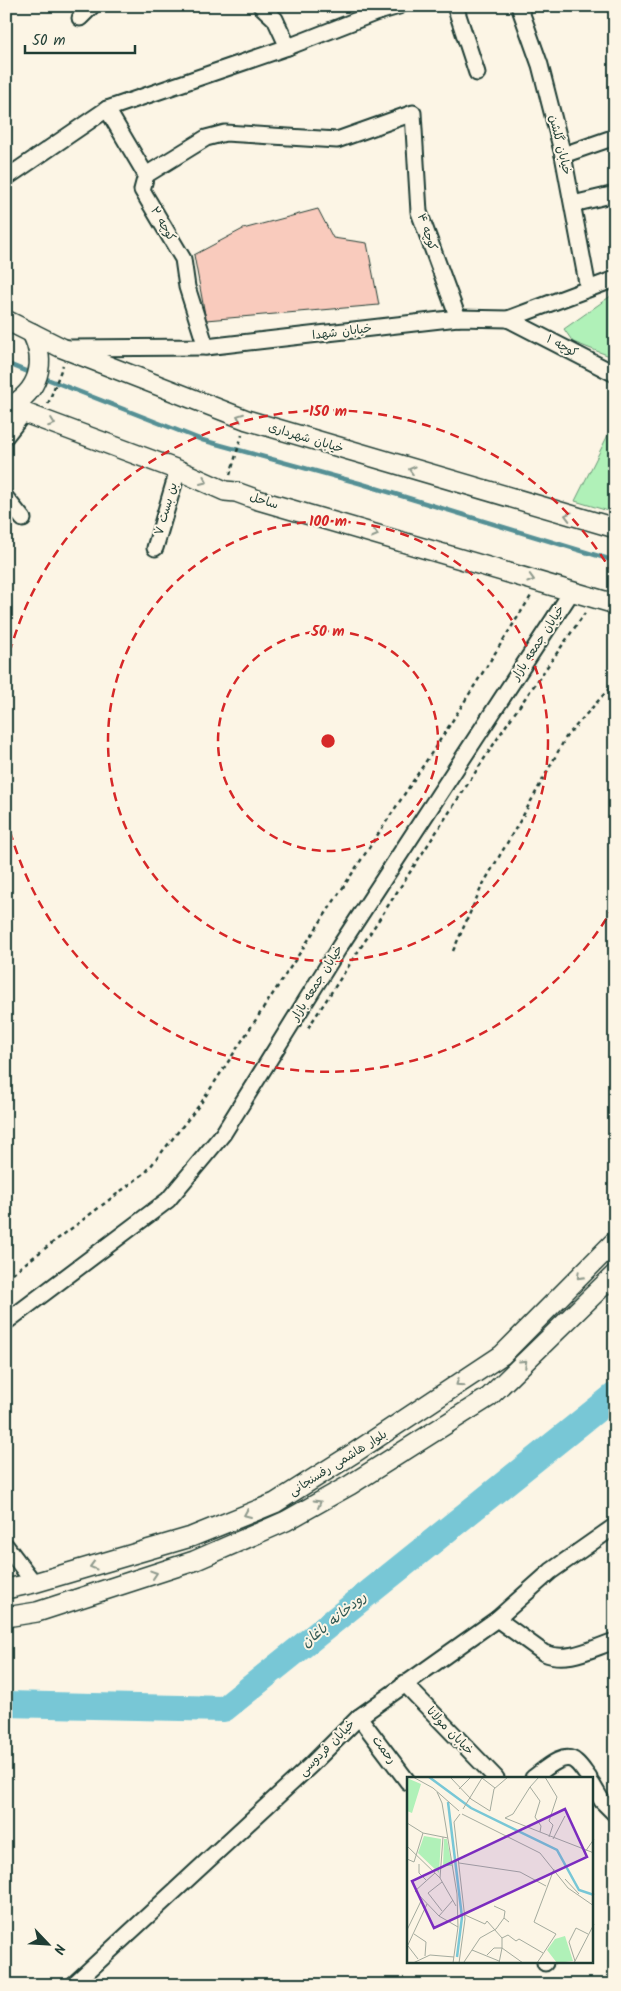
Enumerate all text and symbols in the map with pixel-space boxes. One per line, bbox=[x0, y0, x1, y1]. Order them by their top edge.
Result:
scale bar bbox=[25, 22, 135, 54]
text: 50 m bbox=[32, 29, 66, 53]
street label: خیابان گلشن bbox=[543, 113, 577, 177]
street label: کوچه ۲ bbox=[145, 203, 181, 245]
street label: کوچه ۴ bbox=[412, 211, 442, 253]
street label: خیابان شهدا bbox=[311, 319, 373, 345]
street label: کوچه ۱ bbox=[543, 330, 581, 362]
text: 150 m bbox=[309, 400, 347, 424]
one-way arrow bbox=[236, 413, 245, 423]
one-way arrow bbox=[47, 417, 56, 427]
street label: خیابان شهرداری bbox=[266, 418, 346, 458]
one-way arrow bbox=[408, 465, 416, 475]
one-way arrow bbox=[199, 475, 208, 486]
street label: بن بست ۷ bbox=[149, 480, 183, 538]
street label: ساحل bbox=[247, 487, 281, 515]
text: 100 m bbox=[309, 510, 347, 534]
one-way arrow bbox=[564, 511, 572, 521]
one-way arrow bbox=[371, 528, 380, 539]
one-way arrow bbox=[527, 574, 535, 584]
street label: خیابان جمعه بازار bbox=[506, 602, 569, 685]
text: 50 m bbox=[310, 620, 345, 644]
centre of rings bbox=[319, 732, 337, 750]
street label: خیابان جمعه بازار bbox=[286, 941, 348, 1025]
one-way arrow bbox=[577, 1270, 586, 1279]
one-way arrow bbox=[519, 1359, 528, 1368]
one-way arrow bbox=[456, 1377, 465, 1386]
street label: بلوار هاشمی رفسنجانی bbox=[285, 1425, 391, 1501]
one-way arrow bbox=[313, 1499, 322, 1509]
one-way arrow bbox=[243, 1508, 252, 1518]
one-way arrow bbox=[90, 1560, 98, 1570]
one-way arrow bbox=[149, 1570, 157, 1580]
water label: رودخانه باغان bbox=[297, 1586, 372, 1653]
street label: خیابان مولانا bbox=[422, 1702, 478, 1760]
street label: خیابان فردوسی bbox=[294, 1715, 360, 1781]
street label: رحمت bbox=[367, 1732, 401, 1768]
inset map bbox=[407, 1777, 594, 1964]
north arrow bbox=[22, 1918, 72, 1968]
text: N bbox=[47, 1940, 71, 1958]

